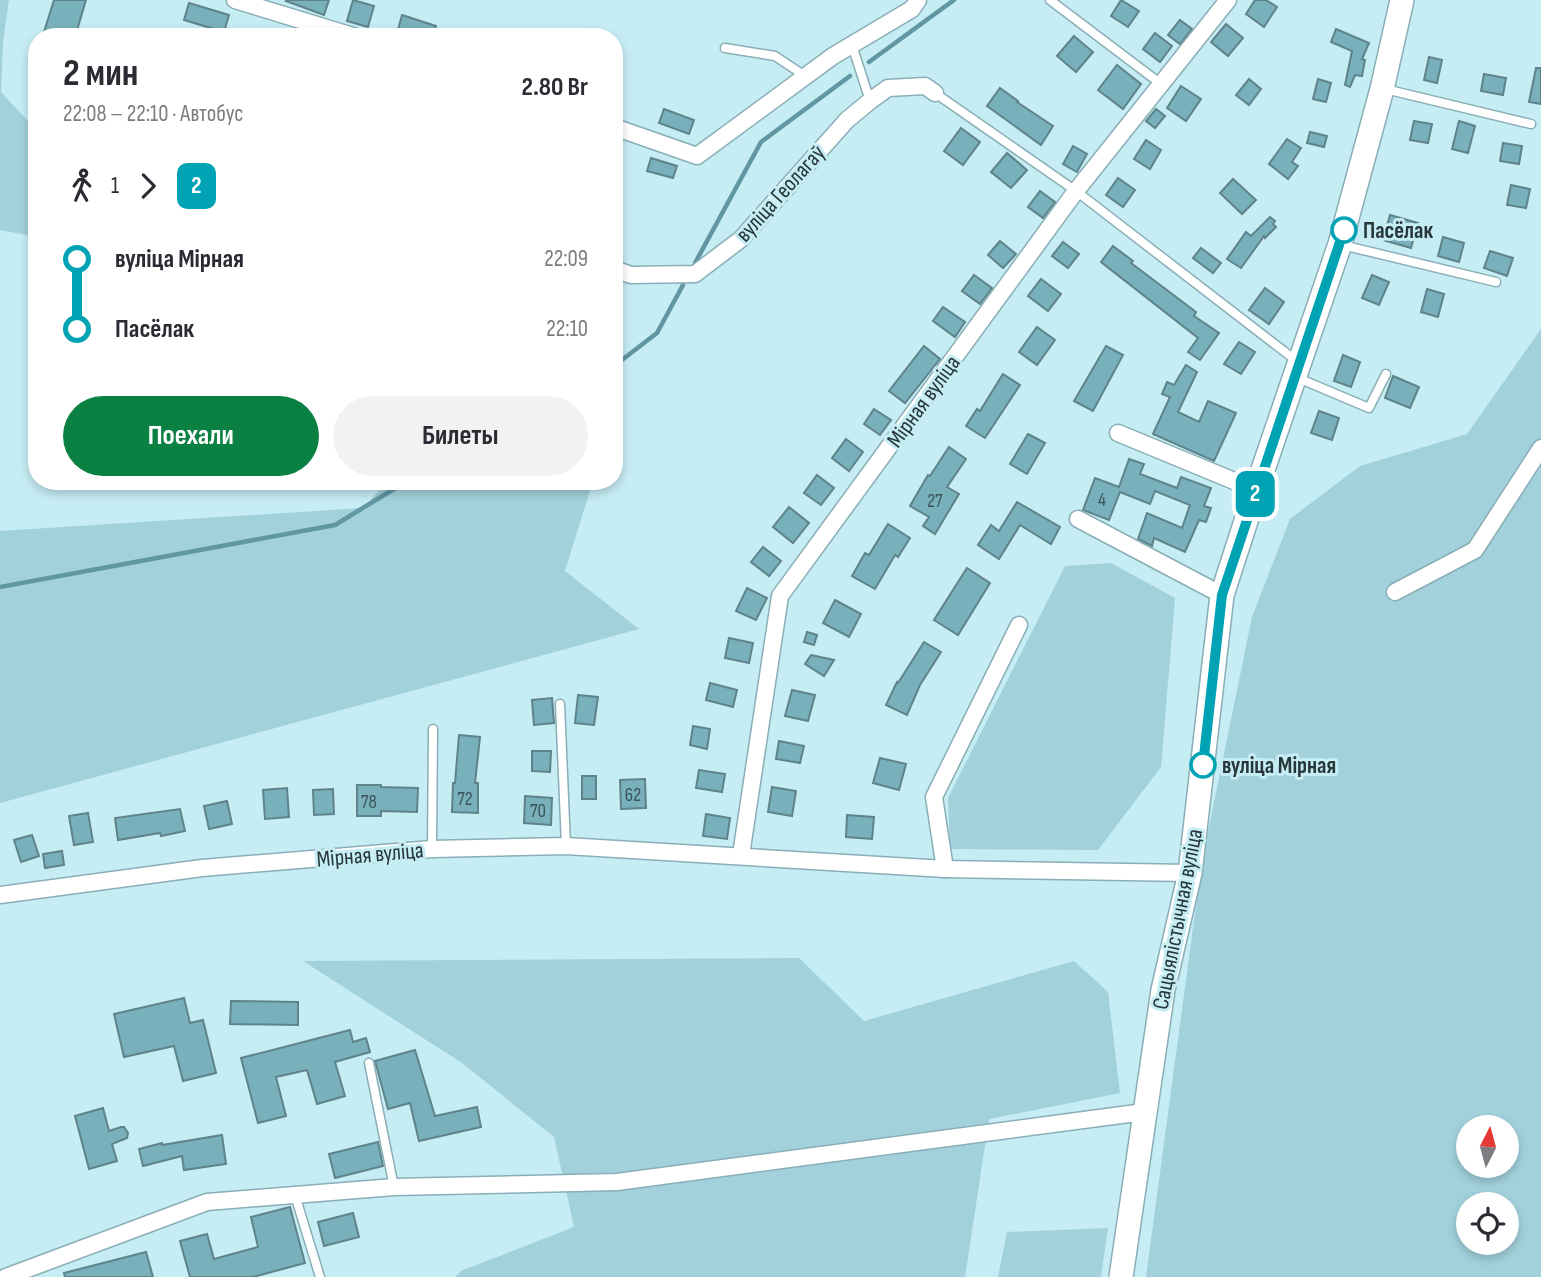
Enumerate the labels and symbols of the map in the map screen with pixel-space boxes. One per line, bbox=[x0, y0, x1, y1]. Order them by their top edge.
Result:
street label: вуліца Геолагаў bbox=[730, 139, 832, 248]
marker: Пасёлак bbox=[1331, 217, 1357, 243]
place label: Пасёлак bbox=[1363, 217, 1433, 245]
street label: Мірная вуліца bbox=[881, 350, 967, 453]
line badge: 2 bbox=[1232, 471, 1278, 517]
house number: 4 bbox=[1098, 489, 1106, 512]
house number: 27 bbox=[927, 490, 943, 513]
marker: вуліца Мірная bbox=[1190, 752, 1216, 778]
place label: вуліца Мірная bbox=[1222, 752, 1336, 780]
house number: 62 bbox=[625, 784, 641, 807]
house number: 72 bbox=[457, 788, 473, 811]
house number: 78 bbox=[361, 791, 377, 814]
house number: 70 bbox=[530, 800, 546, 823]
street label: Сацыялістычная вуліца bbox=[1147, 827, 1209, 1012]
street label: Мірная вуліца bbox=[315, 836, 425, 874]
north arrow bbox=[1456, 1115, 1519, 1178]

